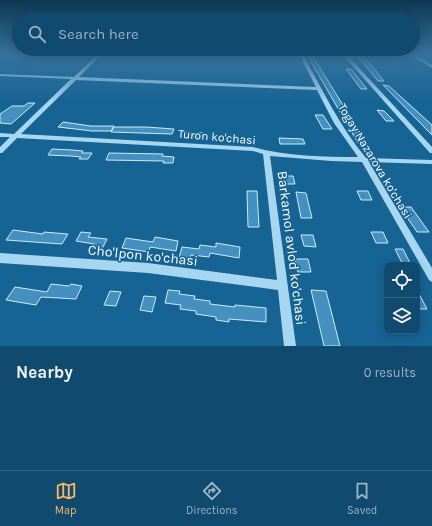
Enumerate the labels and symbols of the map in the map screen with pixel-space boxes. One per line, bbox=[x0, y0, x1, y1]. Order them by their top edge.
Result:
street label: Togay Nazarova ko'chasi bbox=[335, 101, 415, 221]
street label: Turon ko'chasi bbox=[177, 127, 257, 147]
street label: Barkamol avlod ko'chasi bbox=[274, 170, 309, 326]
street label: Cho'lpon ko'chasi bbox=[87, 241, 199, 270]

